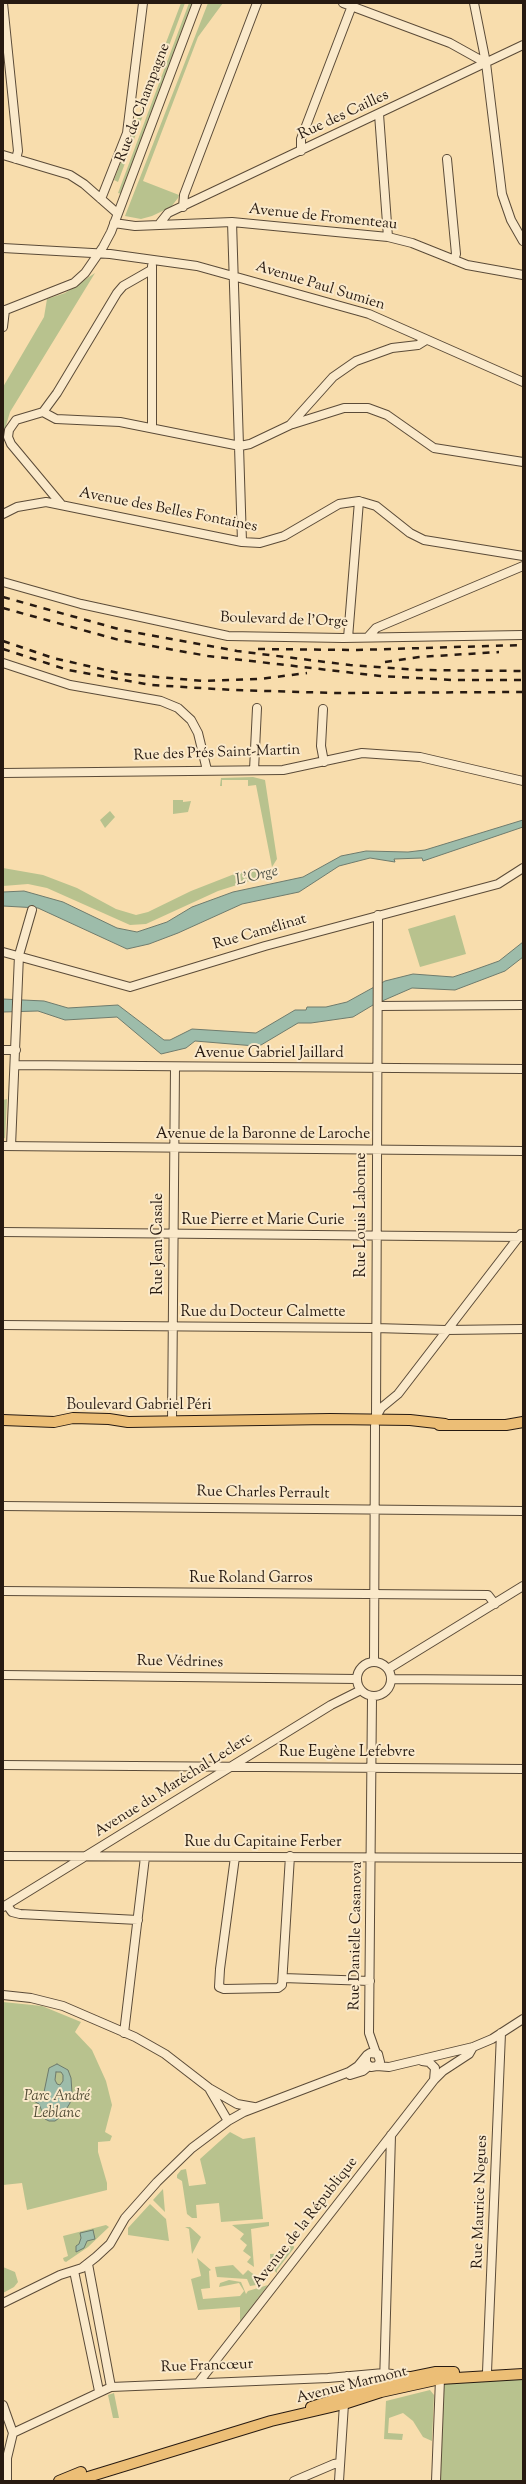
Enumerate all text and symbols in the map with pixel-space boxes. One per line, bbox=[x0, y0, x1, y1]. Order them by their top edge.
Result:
street label: Rue de Champagne bbox=[113, 41, 175, 165]
street label: Rue des Cailles bbox=[296, 87, 392, 145]
street label: Avenue de Fromenteau bbox=[248, 201, 398, 235]
street label: Avenue Paul Sumien bbox=[253, 259, 387, 315]
street label: Avenue des Belles Fontaines bbox=[77, 485, 259, 537]
street label: Boulevard de l'Orge bbox=[220, 610, 348, 632]
street label: Rue des Prés Saint-Martin bbox=[133, 742, 301, 766]
water label: L'Orge bbox=[234, 862, 280, 892]
street label: Rue Camélinat bbox=[211, 911, 309, 955]
street label: Avenue Gabriel Jaillard bbox=[194, 1045, 344, 1063]
street label: Avenue de la Baronne de Laroche bbox=[156, 1126, 370, 1144]
street label: Rue Louis Labonne bbox=[353, 1152, 371, 1278]
street label: Rue Jean Casale bbox=[150, 1193, 168, 1295]
street label: Rue Pierre et Marie Curie bbox=[181, 1212, 345, 1230]
street label: Rue du Docteur Calmette bbox=[180, 1304, 346, 1322]
street label: Boulevard Gabriel Péri bbox=[67, 1397, 211, 1415]
street label: Rue Charles Perrault bbox=[196, 1484, 330, 1504]
street label: Rue Roland Garros bbox=[189, 1570, 313, 1588]
street label: Rue Védrines bbox=[137, 1653, 223, 1673]
street label: Avenue du Maréchal Leclerc bbox=[92, 1730, 256, 1842]
street label: Rue Eugène Lefebvre bbox=[279, 1744, 415, 1762]
street label: Rue du Capitaine Ferber bbox=[184, 1834, 342, 1852]
street label: Rue Danielle Casanova bbox=[347, 1861, 367, 2011]
park label: Parc André Leblanc bbox=[24, 2088, 90, 2123]
street label: Rue Maurice Nogues bbox=[470, 2135, 492, 2269]
street label: Avenue de la République bbox=[250, 2154, 362, 2292]
street label: Rue Francœur bbox=[160, 2356, 254, 2378]
street label: Avenue Marmont bbox=[295, 2364, 409, 2408]

